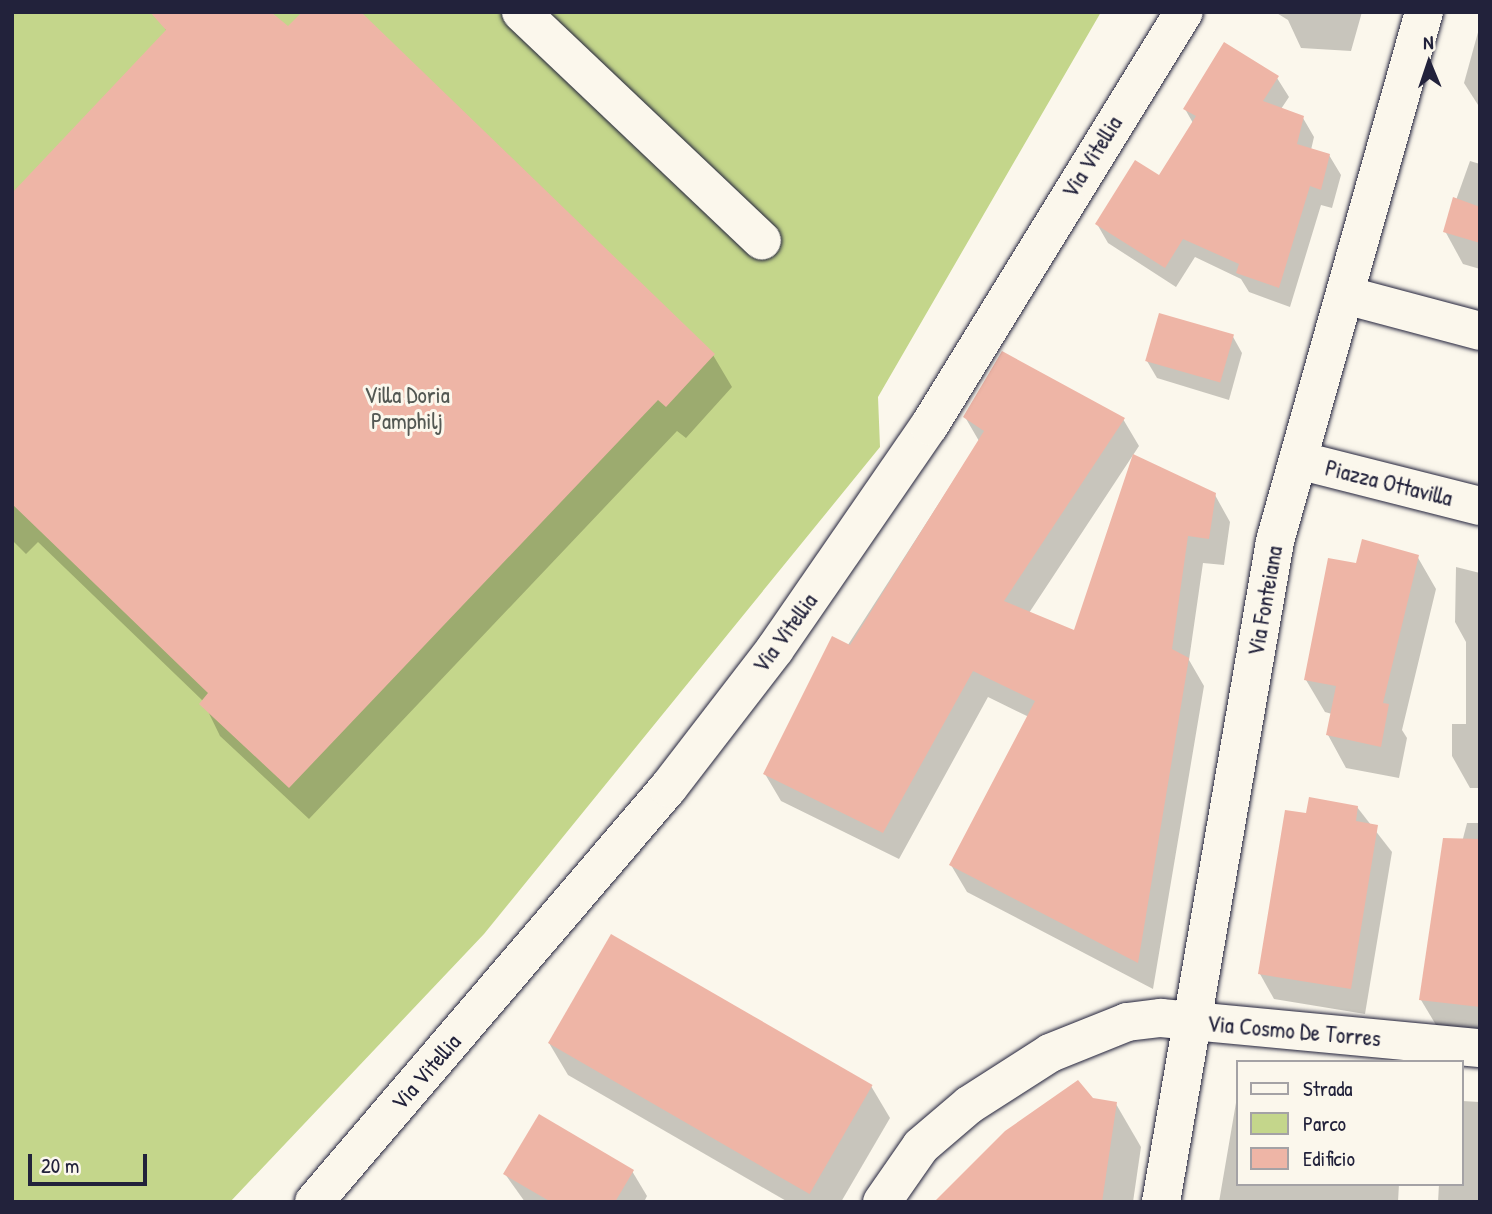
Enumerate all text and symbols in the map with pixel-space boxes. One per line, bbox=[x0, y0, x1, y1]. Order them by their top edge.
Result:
north arrow bbox=[1394, 28, 1464, 98]
text: N bbox=[1423, 29, 1434, 55]
street label: Via Vitellia bbox=[1056, 111, 1128, 203]
park label: Villa Doria Pamphilj bbox=[364, 381, 450, 435]
street label: Piazza Ottavilla bbox=[1323, 454, 1455, 512]
street label: Via Fonteiana bbox=[1242, 544, 1288, 658]
street label: Via Vitellia bbox=[747, 588, 823, 678]
street label: Via Cosmo De Torres bbox=[1206, 1010, 1382, 1052]
street label: Via Vitellia bbox=[386, 1028, 466, 1116]
legend bbox=[1236, 1060, 1464, 1186]
text: Strada bbox=[1303, 1074, 1353, 1103]
text: Parco bbox=[1303, 1109, 1346, 1138]
scale bar bbox=[32, 1140, 150, 1184]
text: Edificio bbox=[1303, 1144, 1355, 1173]
text: 20 m bbox=[41, 1151, 79, 1180]

